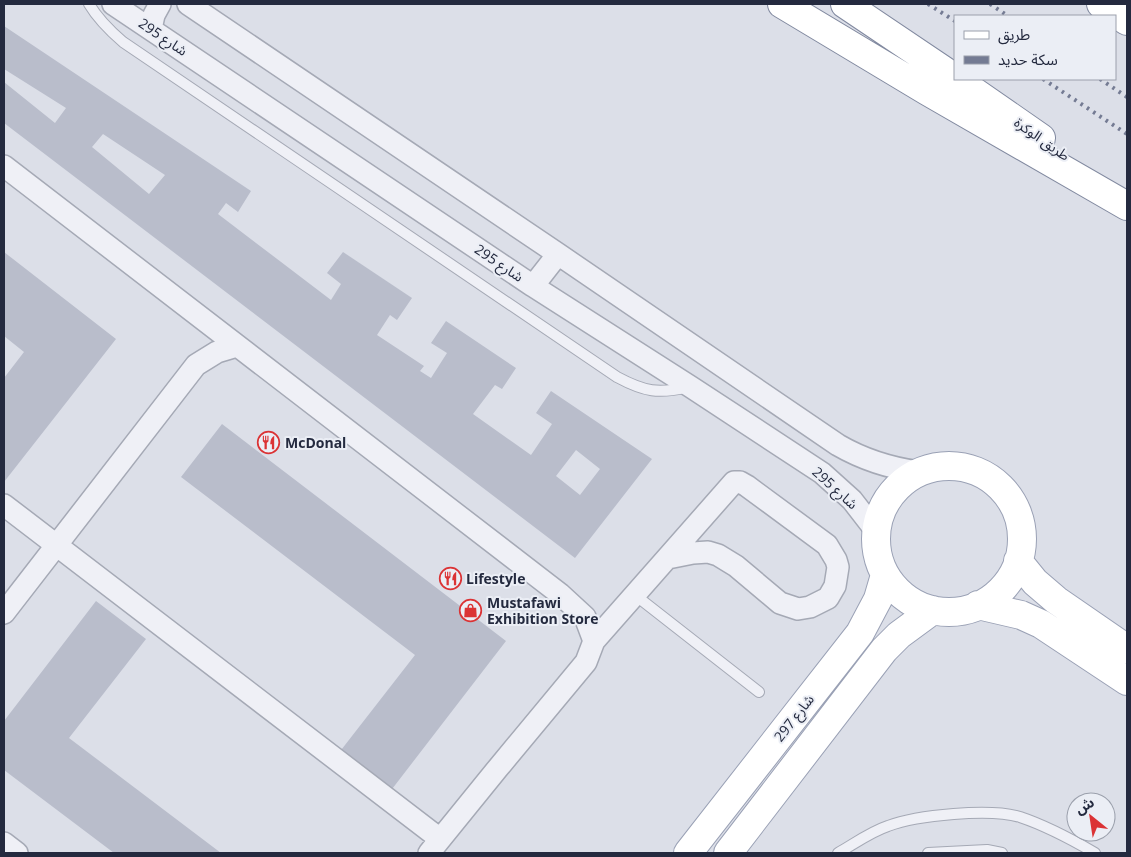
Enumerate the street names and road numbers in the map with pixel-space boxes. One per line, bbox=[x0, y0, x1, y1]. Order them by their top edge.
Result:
street label: شارع 295 bbox=[134, 13, 191, 61]
street label: طريق الوكرة bbox=[1010, 113, 1074, 165]
street label: شارع 295 bbox=[470, 239, 527, 287]
street label: شارع 295 bbox=[807, 462, 862, 515]
street label: شارع 297 bbox=[769, 690, 820, 746]

